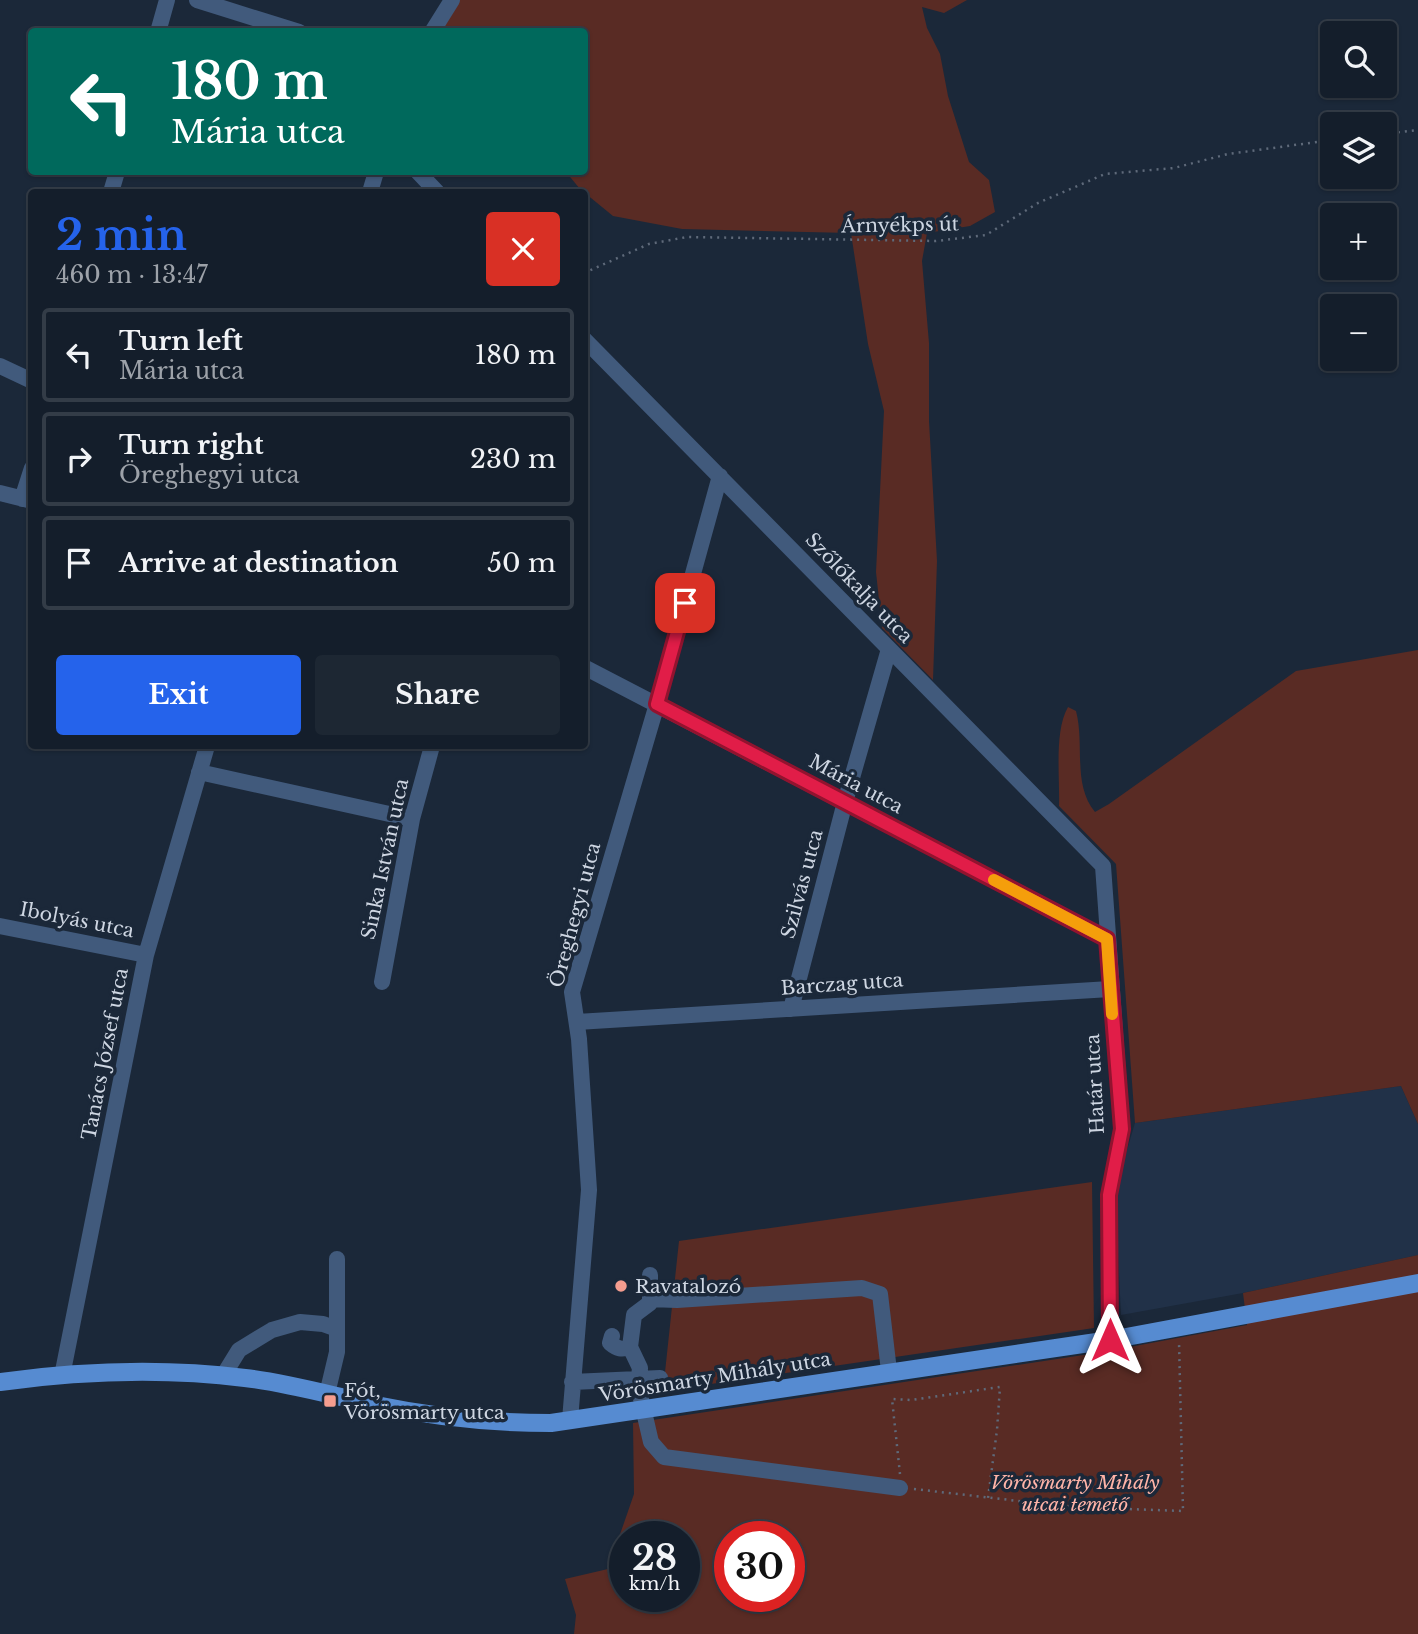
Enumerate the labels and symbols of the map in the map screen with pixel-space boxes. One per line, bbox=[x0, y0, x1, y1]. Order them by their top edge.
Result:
street label: Árnyékps út bbox=[840, 212, 960, 238]
street label: Szőlőkalja utca bbox=[801, 528, 918, 648]
pin bbox=[655, 573, 715, 633]
street label: Mária utca bbox=[805, 750, 907, 819]
street label: Sinka István utca bbox=[357, 776, 413, 942]
street label: Szilvás utca bbox=[776, 827, 828, 941]
street label: Öreghegyi utca bbox=[545, 840, 606, 990]
street label: Ibolyás utca bbox=[18, 898, 137, 942]
street label: Tanács József utca bbox=[77, 965, 133, 1142]
street label: Barczag utca bbox=[780, 968, 904, 1000]
street label: Határ utca bbox=[1081, 1033, 1109, 1135]
place label: Ravatalozó bbox=[635, 1275, 741, 1298]
marker: Ravatalozó bbox=[613, 1278, 629, 1294]
position arrow bbox=[1073, 1303, 1147, 1377]
street label: Vörösmarty Mihály utca bbox=[597, 1347, 833, 1407]
place label: Fót, Vörösmarty utca bbox=[343, 1379, 505, 1424]
marker: Fót, Vörösmarty utca bbox=[322, 1393, 338, 1409]
park label: Vörösmarty Mihály utcai temető bbox=[990, 1471, 1160, 1516]
speed limit sign: 30 bbox=[714, 1521, 805, 1612]

